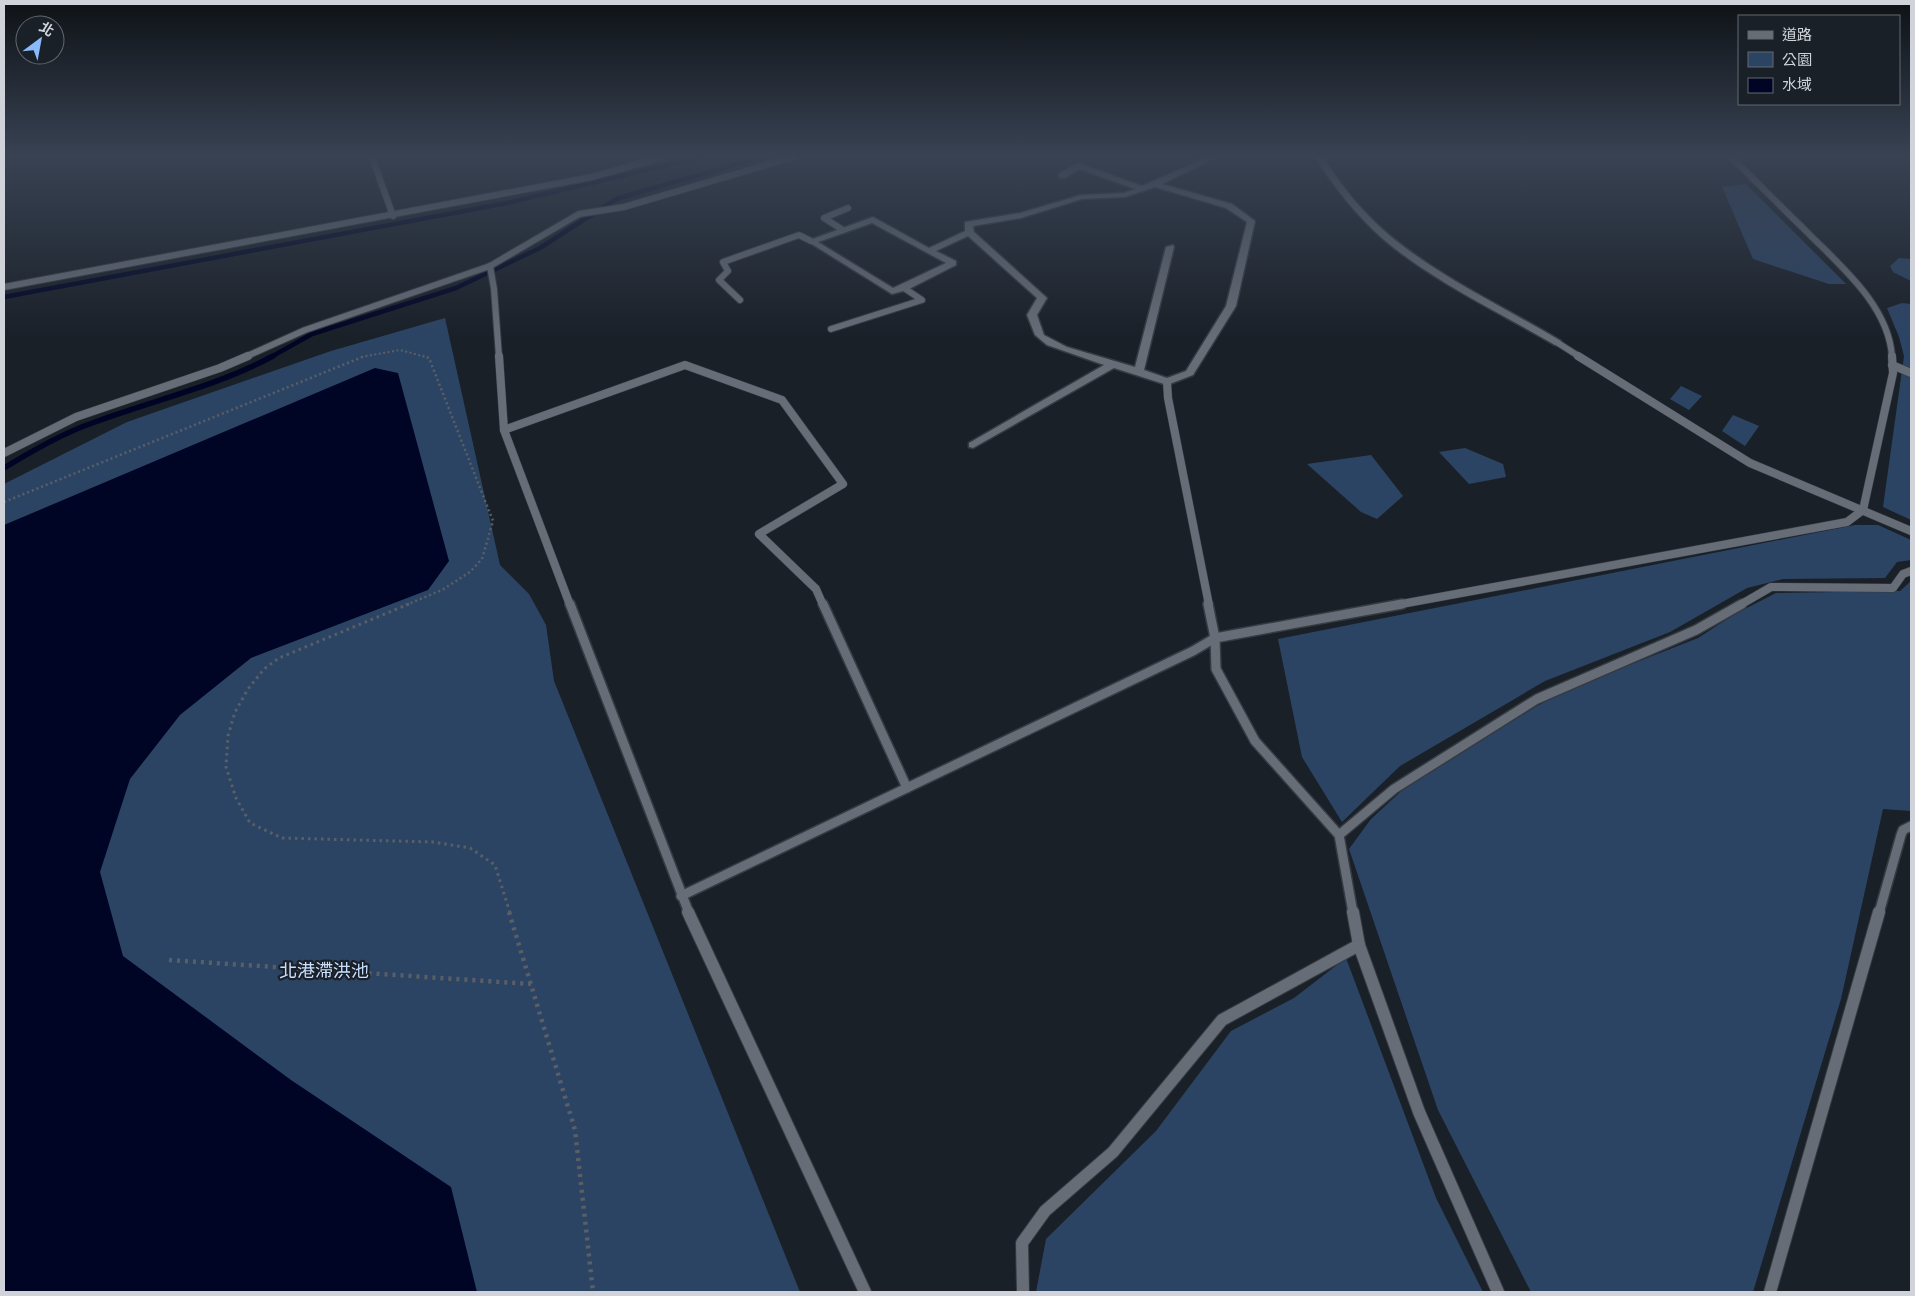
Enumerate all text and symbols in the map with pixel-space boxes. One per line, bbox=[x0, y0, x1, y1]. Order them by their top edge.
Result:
north arrow bbox=[15, 15, 65, 65]
legend bbox=[1738, 15, 1900, 105]
text: 北 bbox=[36, 18, 57, 40]
text: 道路 bbox=[1782, 26, 1812, 44]
text: 公園 bbox=[1782, 51, 1812, 69]
text: 水域 bbox=[1782, 76, 1812, 94]
park label: 北港滯洪池 bbox=[279, 960, 369, 982]

